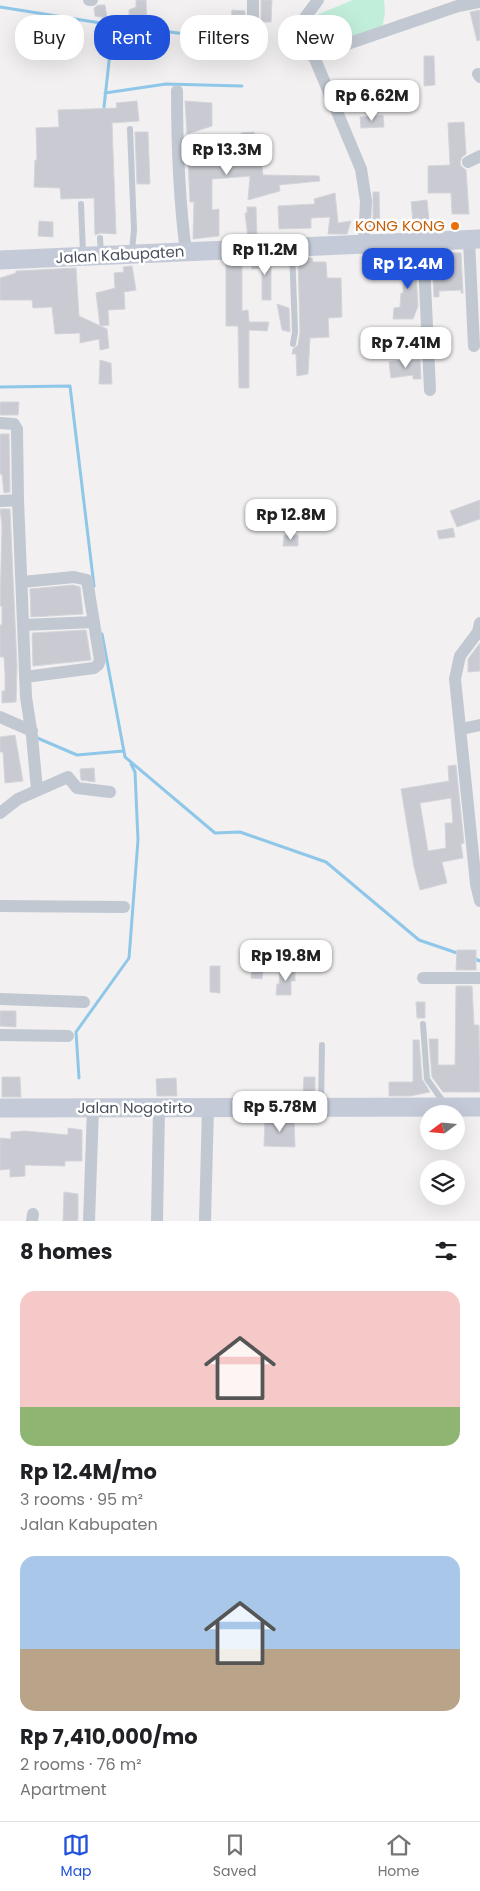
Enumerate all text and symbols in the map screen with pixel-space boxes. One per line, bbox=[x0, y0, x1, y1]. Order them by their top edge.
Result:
chip: Buy bbox=[15, 15, 84, 60]
chip: Rent bbox=[94, 15, 170, 60]
chip: Filters bbox=[180, 15, 268, 60]
chip: New bbox=[278, 15, 352, 60]
pin: Rp 6.62M bbox=[320, 80, 424, 122]
text: Rp 6.62M bbox=[335, 84, 409, 107]
pin: Rp 13.3M bbox=[175, 134, 279, 176]
text: Rp 13.3M bbox=[192, 138, 262, 161]
place label: KONG KONG bbox=[355, 215, 445, 236]
marker: KONG KONG bbox=[449, 220, 461, 232]
pin: Rp 11.2M bbox=[213, 234, 317, 276]
text: Rp 11.2M bbox=[232, 238, 298, 261]
street label: Jalan Kabupaten bbox=[55, 241, 185, 268]
pin: Rp 12.4M bbox=[356, 248, 460, 290]
text: Rp 12.4M bbox=[373, 252, 443, 275]
pin: Rp 7.41M bbox=[354, 326, 458, 369]
text: Rp 7.41M bbox=[371, 331, 441, 354]
pin: Rp 12.8M bbox=[239, 498, 343, 541]
text: Rp 12.8M bbox=[256, 503, 326, 526]
pin: Rp 19.8M bbox=[234, 940, 338, 982]
text: Rp 19.8M bbox=[251, 944, 321, 967]
pin: Rp 5.78M bbox=[228, 1090, 332, 1133]
text: Rp 5.78M bbox=[243, 1095, 317, 1118]
street label: Jalan Nogotirto bbox=[77, 1097, 193, 1118]
north arrow bbox=[420, 1105, 465, 1150]
map controls bbox=[420, 1105, 465, 1205]
button: layers bbox=[420, 1160, 465, 1205]
text: 8 homes bbox=[20, 1237, 112, 1266]
icon: filters bbox=[432, 1237, 460, 1265]
icon: home bbox=[195, 1323, 285, 1413]
text: Rp 12.4M/mo bbox=[20, 1457, 157, 1486]
text: 3 rooms · 95 m² bbox=[20, 1488, 143, 1511]
text: Jalan Kabupaten bbox=[20, 1513, 158, 1536]
icon: home bbox=[195, 1588, 285, 1678]
text: Rp 7,410,000/mo bbox=[20, 1722, 198, 1751]
text: 2 rooms · 76 m² bbox=[20, 1753, 142, 1776]
text: Apartment bbox=[20, 1778, 107, 1801]
tab: Map bbox=[61, 1831, 92, 1882]
tab: Saved bbox=[213, 1831, 256, 1882]
tab: Home bbox=[378, 1831, 419, 1882]

